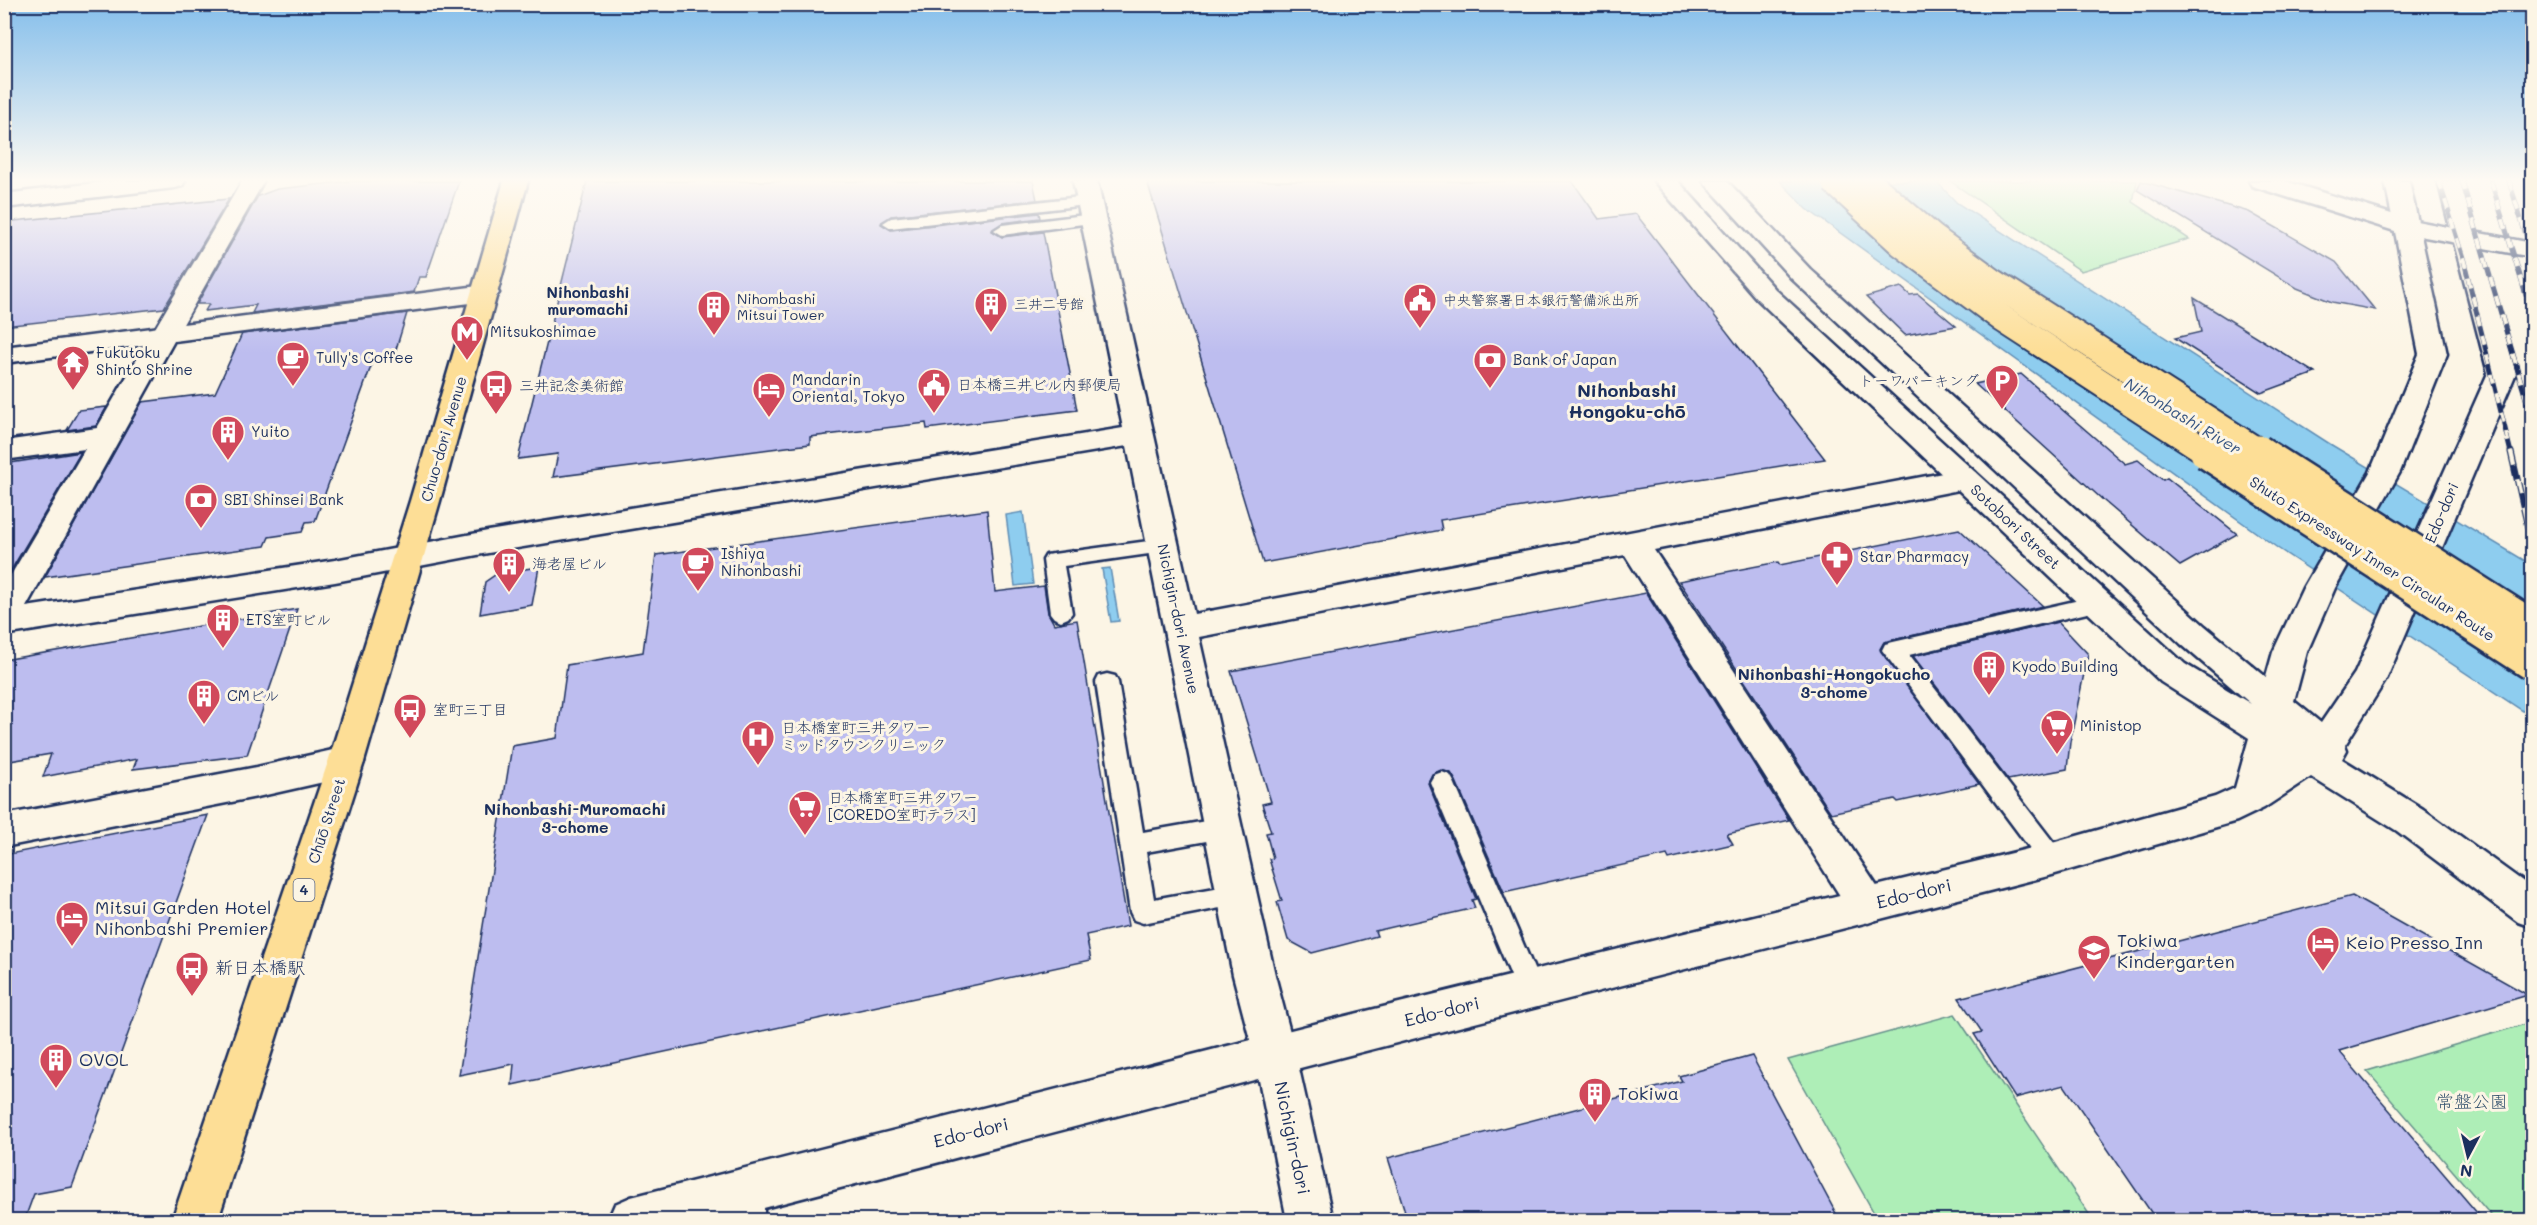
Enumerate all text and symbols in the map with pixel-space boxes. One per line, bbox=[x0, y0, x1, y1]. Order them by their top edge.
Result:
district label: Nihonbashi muromachi bbox=[547, 282, 629, 319]
public building icon: 中央警察署日本銀行警備派出所 bbox=[1402, 282, 1438, 329]
building icon: 三井二号館 bbox=[973, 286, 1009, 333]
building icon: Nihombashi Mitsui Tower bbox=[696, 289, 732, 336]
place label: Nihombashi Mitsui Tower bbox=[737, 289, 825, 324]
place label: 中央警察署日本銀行警備派出所 bbox=[1443, 290, 1639, 309]
place label: 三井二号館 bbox=[1014, 294, 1084, 313]
metro station icon: Mitsukoshimae bbox=[449, 314, 485, 361]
place label: Mitsukoshimae bbox=[490, 321, 596, 341]
cafe icon: Tully's Coffee bbox=[275, 340, 311, 387]
place label: Fukutoku Shinto Shrine bbox=[96, 342, 193, 379]
bank icon: Bank of Japan bbox=[1472, 342, 1508, 389]
temple icon: Fukutoku Shinto Shrine bbox=[55, 344, 91, 391]
place label: Tully's Coffee bbox=[316, 347, 413, 367]
place label: Bank of Japan bbox=[1513, 349, 1617, 369]
parking icon: トーワパーキング bbox=[1984, 363, 2020, 410]
public building icon: 日本橋三井ビル内郵便局 bbox=[916, 367, 952, 414]
bus stop icon: 三井記念美術館 bbox=[478, 368, 514, 415]
place label: Mandarin Oriental, Tokyo bbox=[792, 369, 905, 406]
place label: トーワパーキング bbox=[1859, 370, 1979, 390]
hotel icon: Mandarin Oriental, Tokyo bbox=[751, 371, 787, 418]
water label: Nihonbashi River bbox=[2121, 372, 2245, 459]
street label: Chuo-dori Avenue bbox=[416, 374, 471, 504]
place label: 日本橋三井ビル内郵便局 bbox=[957, 374, 1122, 394]
place label: 三井記念美術館 bbox=[519, 375, 624, 395]
district label: Nihonbashi Hongoku-chō bbox=[1568, 378, 1686, 423]
building icon: Yuito bbox=[210, 414, 246, 461]
place label: Yuito bbox=[251, 421, 289, 441]
street label: Shuto Expressway Inner Circular Route bbox=[2246, 471, 2499, 645]
street label: Sotobori Street bbox=[1966, 479, 2065, 573]
street label: Edo-dori bbox=[2419, 479, 2463, 546]
bank icon: SBI Shinsei Bank bbox=[183, 482, 219, 529]
place label: SBI Shinsei Bank bbox=[224, 489, 344, 509]
pharmacy icon: Star Pharmacy bbox=[1819, 539, 1855, 586]
street label: Nichigin-dori Avenue bbox=[1153, 542, 1205, 696]
place label: Ishiya Nihonbashi bbox=[721, 543, 802, 580]
cafe icon: Ishiya Nihonbashi bbox=[680, 545, 716, 592]
building icon: 海老屋ビル bbox=[491, 546, 527, 593]
place label: Star Pharmacy bbox=[1860, 546, 1969, 566]
place label: 海老屋ビル bbox=[532, 553, 607, 573]
building icon: ETS室町ビル bbox=[205, 602, 241, 649]
place label: ETS室町ビル bbox=[246, 609, 331, 629]
building icon: Kyodo Building bbox=[1971, 649, 2007, 696]
place label: Kyodo Building bbox=[2012, 656, 2118, 676]
district label: Nihonbashi-Hongokucho 3-chome bbox=[1738, 663, 1931, 702]
building icon: CMビル bbox=[186, 678, 222, 725]
place label: CMビル bbox=[227, 685, 279, 705]
bus stop icon: 室町三丁目 bbox=[392, 692, 428, 739]
place label: 室町三丁目 bbox=[433, 699, 508, 719]
supermarket icon: Ministop bbox=[2039, 708, 2075, 755]
place label: Ministop bbox=[2080, 715, 2142, 735]
place label: 日本橋室町三井タワー ミッドタウンクリニック bbox=[781, 717, 946, 754]
hospital icon: 日本橋室町三井タワー ミッドタウンクリニック bbox=[740, 719, 776, 766]
street label: Chūō Street bbox=[303, 775, 349, 866]
place label: 日本橋室町三井タワー [COREDO室町テラス] bbox=[828, 787, 978, 824]
supermarket icon: 日本橋室町三井タワー [COREDO室町テラス] bbox=[787, 789, 823, 836]
district label: Nihonbashi-Muromachi 3-chome bbox=[484, 798, 666, 837]
street label: Edo-dori bbox=[1874, 872, 1954, 914]
road number: 4 bbox=[294, 879, 314, 901]
place label: Mitsui Garden Hotel Nihonbashi Premier bbox=[95, 895, 272, 940]
hotel icon: Mitsui Garden Hotel Nihonbashi Premier bbox=[54, 900, 90, 947]
hotel icon: Keio Presso Inn bbox=[2305, 925, 2341, 972]
place label: Tokiwa Kindergarten bbox=[2117, 928, 2235, 973]
place label: Keio Presso Inn bbox=[2346, 930, 2483, 954]
school or university icon: Tokiwa Kindergarten bbox=[2076, 933, 2112, 980]
bus stop icon: 新日本橋駅 bbox=[174, 950, 210, 997]
place label: 新日本橋駅 bbox=[215, 955, 305, 979]
street label: Edo-dori bbox=[1402, 990, 1482, 1032]
building icon: OVOL bbox=[38, 1042, 74, 1089]
place label: OVOL bbox=[79, 1047, 129, 1071]
building icon: Tokiwa bbox=[1577, 1076, 1613, 1123]
street label: Nichigin-dori bbox=[1269, 1079, 1317, 1197]
place label: Tokiwa bbox=[1618, 1081, 1679, 1105]
park label: 常盤公園 bbox=[2436, 1089, 2508, 1113]
street label: Edo-dori bbox=[931, 1111, 1011, 1153]
north arrow bbox=[2438, 1126, 2498, 1186]
text: N bbox=[2459, 1160, 2473, 1183]

